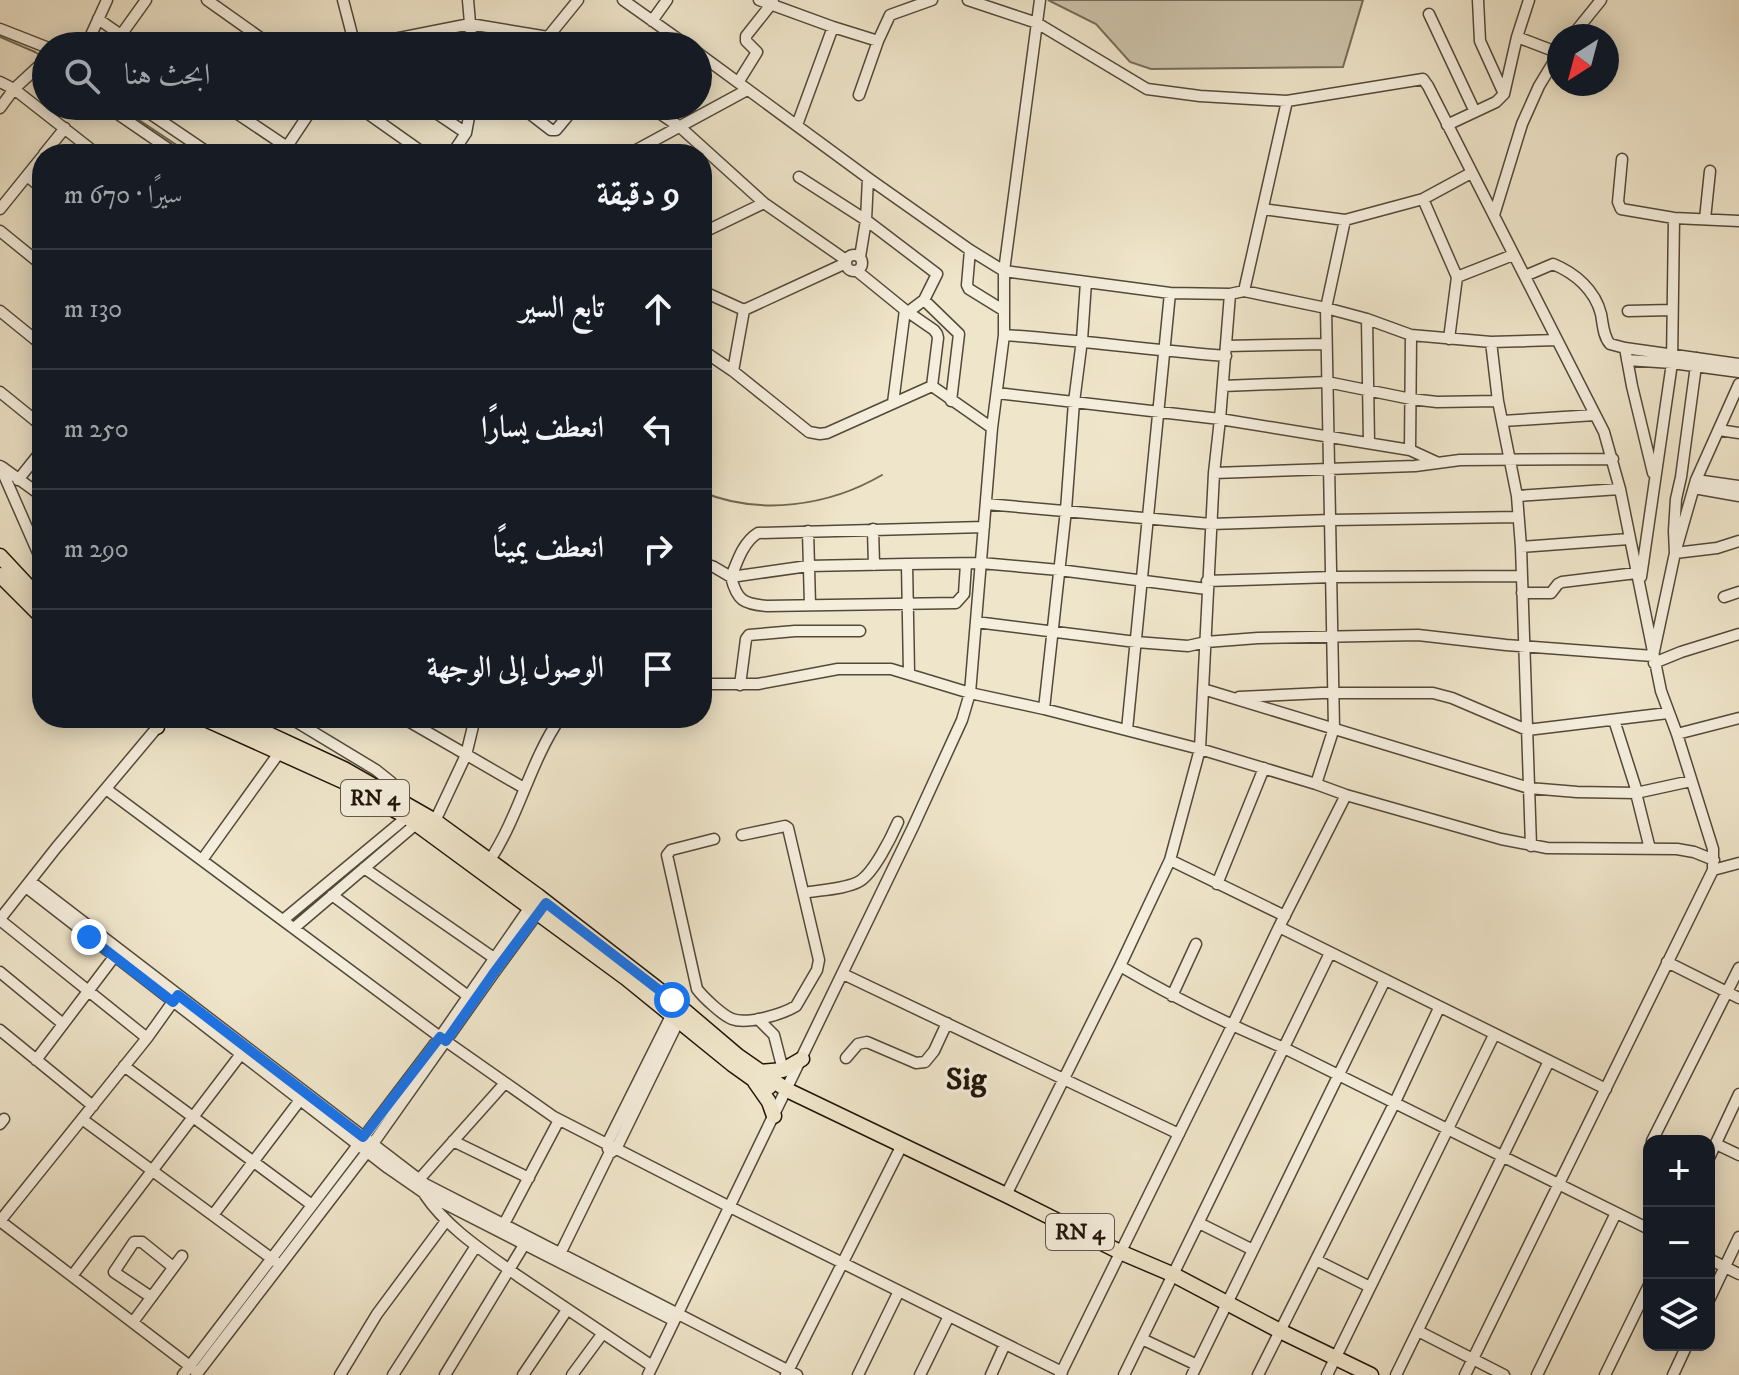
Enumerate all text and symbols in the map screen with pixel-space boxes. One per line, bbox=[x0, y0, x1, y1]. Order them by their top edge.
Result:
north arrow bbox=[1547, 24, 1619, 96]
search box bbox=[32, 32, 712, 120]
icon: search bbox=[60, 54, 104, 98]
text: ابحث هنا bbox=[124, 57, 210, 94]
text: 9 دقيقة bbox=[596, 173, 680, 215]
text: سيرًا · 670 m bbox=[64, 179, 182, 212]
icon: ahead bbox=[636, 287, 680, 331]
text: تابع السير bbox=[519, 290, 604, 327]
text: 130 m bbox=[64, 293, 122, 326]
icon: left bbox=[636, 407, 680, 451]
text: انعطف يسارًا bbox=[481, 410, 604, 447]
text: 250 m bbox=[64, 413, 129, 446]
icon: right bbox=[636, 527, 680, 571]
text: انعطف يمينًا bbox=[493, 530, 604, 567]
text: 290 m bbox=[64, 533, 129, 566]
icon: arrive bbox=[636, 647, 680, 691]
text: الوصول إلى الوجهة bbox=[427, 650, 604, 687]
road number: RN 4 bbox=[341, 780, 409, 816]
route end bbox=[71, 919, 107, 955]
route start bbox=[654, 982, 690, 1018]
district label: Sig bbox=[946, 1060, 988, 1100]
map controls bbox=[1643, 1135, 1715, 1351]
button: + bbox=[1643, 1135, 1715, 1207]
button: − bbox=[1643, 1207, 1715, 1279]
road number: RN 4 bbox=[1046, 1214, 1114, 1250]
button: layers bbox=[1643, 1279, 1715, 1351]

